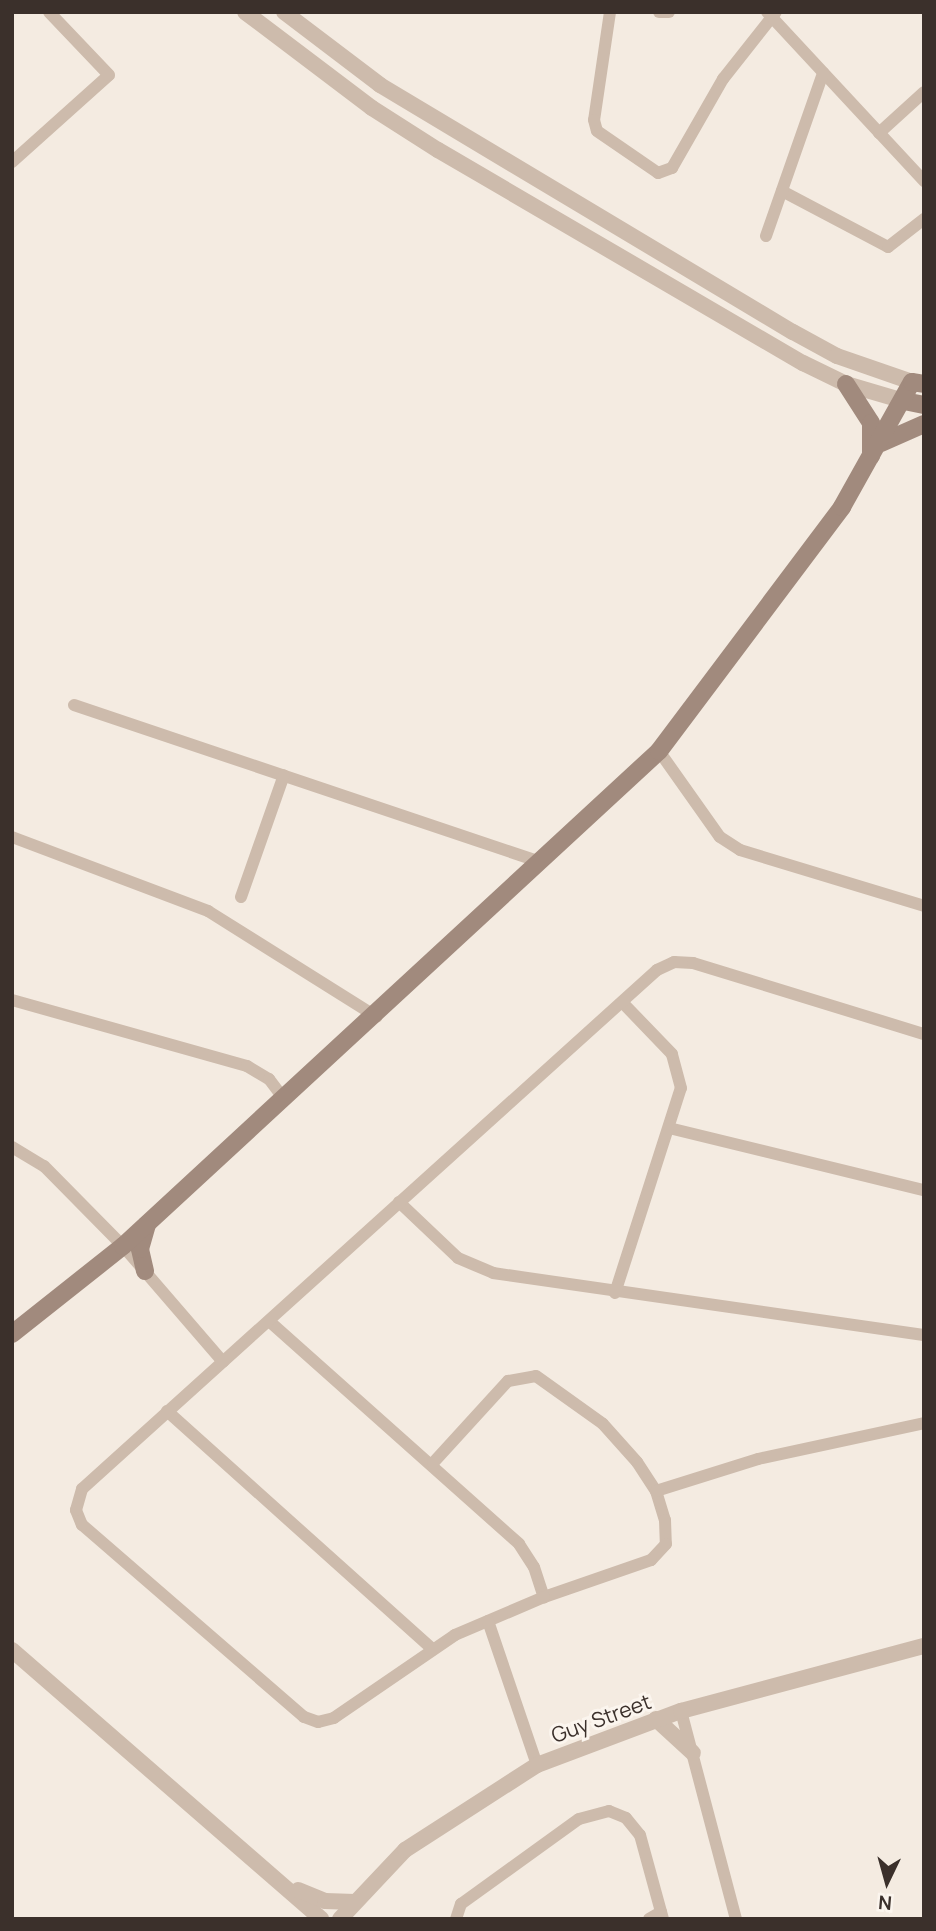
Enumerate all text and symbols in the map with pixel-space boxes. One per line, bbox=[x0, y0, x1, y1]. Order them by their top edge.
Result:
street label: Guy Street bbox=[548, 1688, 654, 1748]
north arrow bbox=[852, 1847, 922, 1917]
text: N bbox=[877, 1889, 893, 1916]

